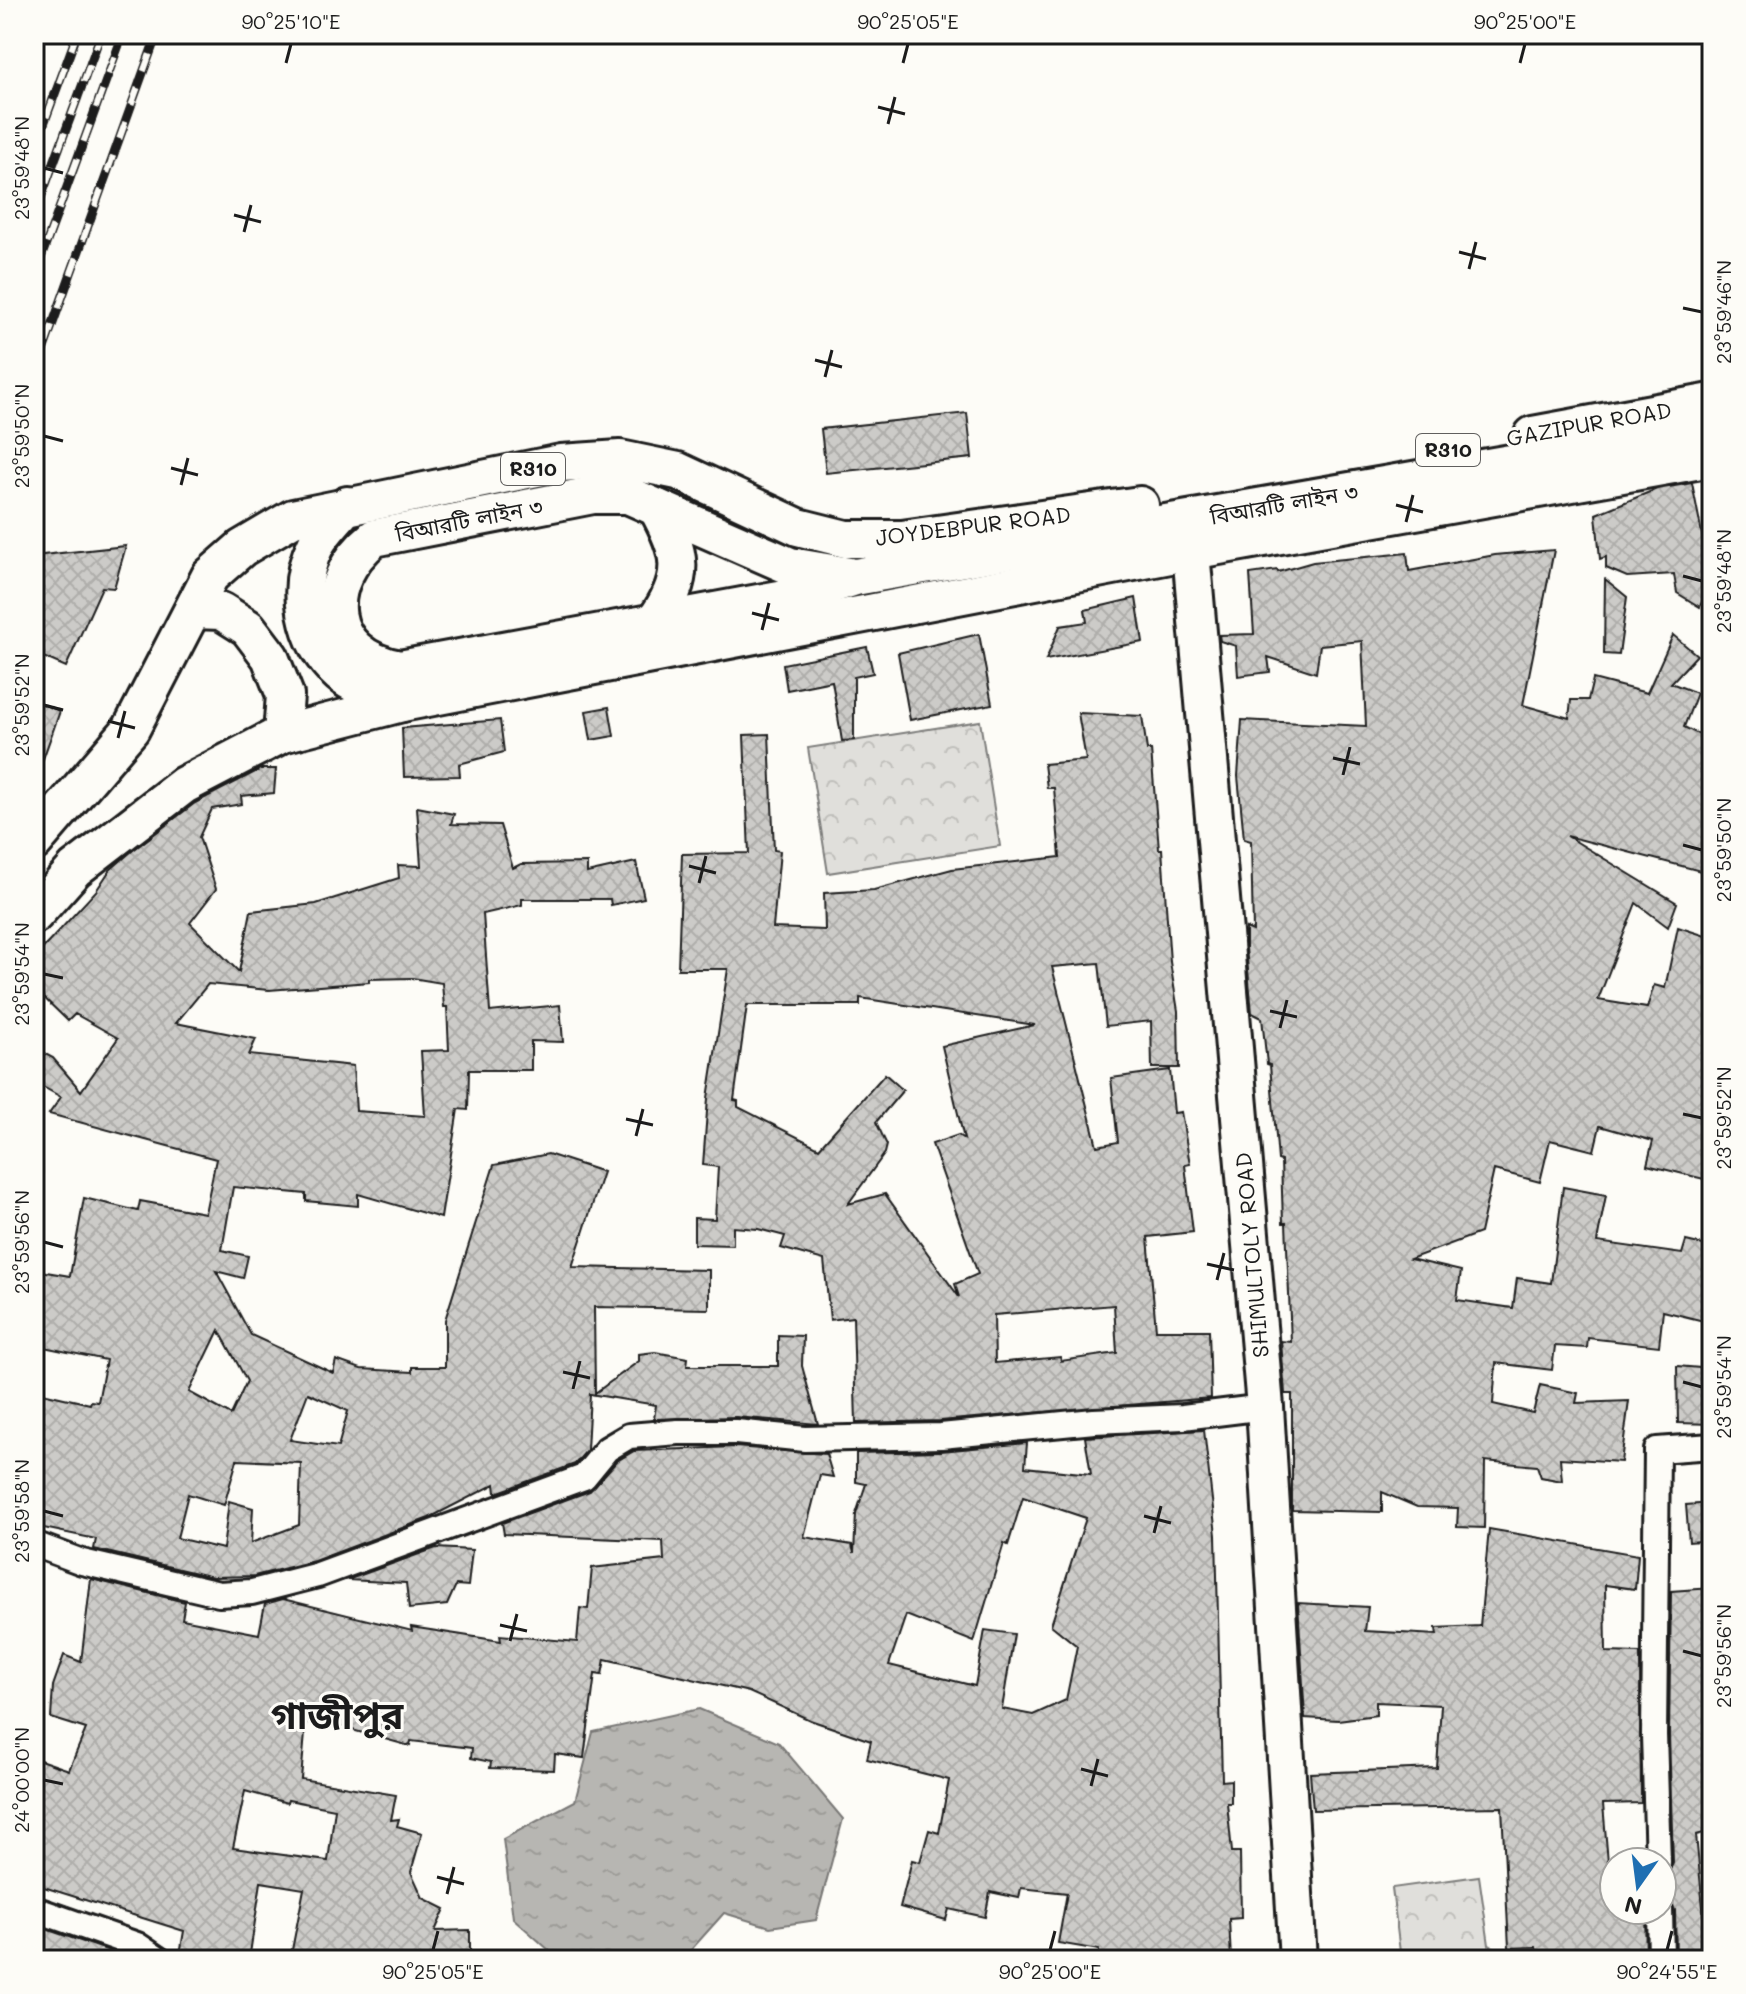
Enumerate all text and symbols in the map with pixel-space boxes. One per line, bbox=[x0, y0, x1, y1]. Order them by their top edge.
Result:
text: 90°25'10"E bbox=[242, 8, 340, 34]
text: 90°25'05"E bbox=[857, 8, 959, 34]
text: 90°25'00"E bbox=[1474, 8, 1576, 34]
text: 23°59'48"N bbox=[8, 116, 34, 220]
text: 23°59'46"N bbox=[1710, 260, 1736, 364]
text: 23°59'50"N bbox=[8, 384, 34, 488]
street label: GAZIPUR ROAD bbox=[1504, 395, 1674, 452]
road number: R310 bbox=[1416, 434, 1480, 466]
road number: R310 bbox=[501, 453, 565, 485]
street label: বিআরটি লাইন ৩ bbox=[1207, 476, 1360, 531]
street label: বিআরটি লাইন ৩ bbox=[392, 491, 545, 548]
street label: JOYDEBPUR ROAD bbox=[874, 499, 1072, 552]
text: 23°59'48"N bbox=[1710, 529, 1736, 633]
text: 23°59'52"N bbox=[8, 653, 34, 757]
text: 23°59'50"N bbox=[1710, 798, 1736, 902]
text: 23°59'54"N bbox=[8, 922, 34, 1026]
text: 23°59'52"N bbox=[1710, 1066, 1736, 1170]
street label: SHIMULTOLY ROAD bbox=[1228, 1151, 1275, 1359]
text: 23°59'56"N bbox=[8, 1190, 34, 1294]
text: 23°59'54"N bbox=[1710, 1335, 1736, 1439]
text: 23°59'58"N bbox=[8, 1459, 34, 1563]
text: 23°59'56"N bbox=[1710, 1604, 1736, 1708]
district label: গাজীপুর bbox=[270, 1689, 405, 1739]
text: 24°00'00"N bbox=[8, 1727, 34, 1833]
north arrow bbox=[1598, 1846, 1678, 1926]
text: N bbox=[1621, 1890, 1645, 1922]
text: 90°25'05"E bbox=[382, 1958, 484, 1984]
text: 90°25'00"E bbox=[999, 1958, 1101, 1984]
text: 90°24'55"E bbox=[1617, 1958, 1718, 1984]

